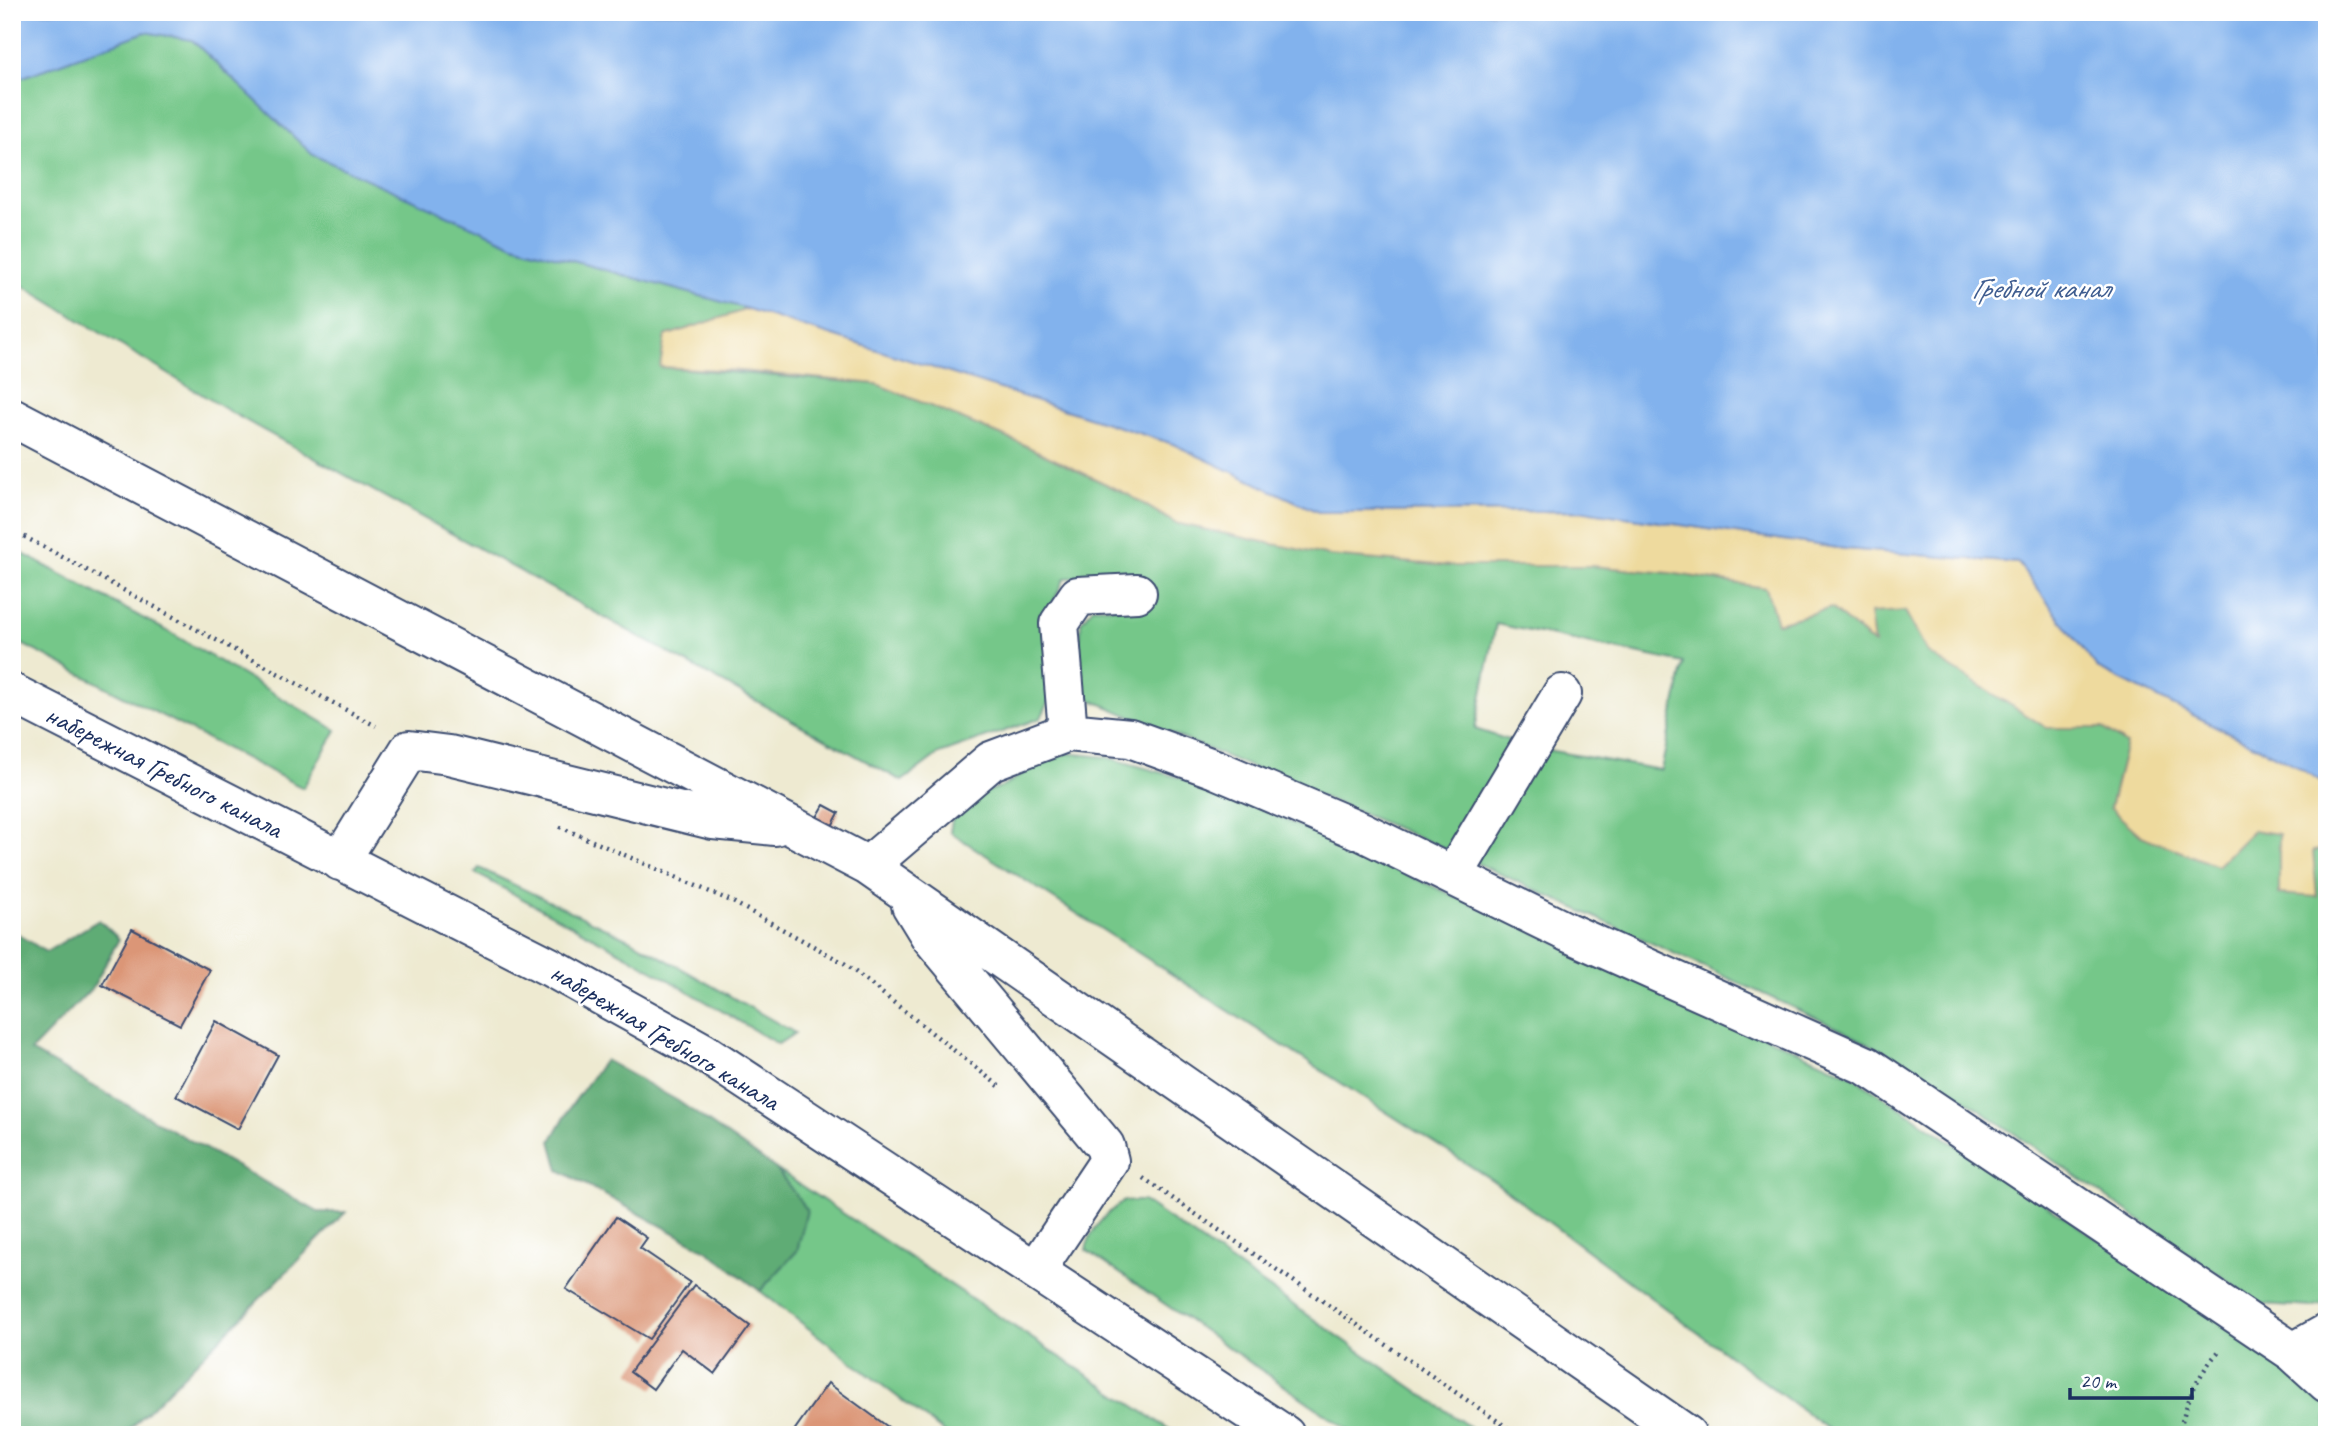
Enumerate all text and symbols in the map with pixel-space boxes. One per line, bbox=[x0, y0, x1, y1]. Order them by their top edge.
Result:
water label: Гребной канал bbox=[1971, 269, 2113, 307]
street label: набережная Гребного канала bbox=[40, 696, 290, 847]
street label: набережная Гребного канала bbox=[544, 954, 787, 1119]
scale bar bbox=[2070, 1356, 2192, 1400]
text: 20 m bbox=[2080, 1368, 2118, 1394]

